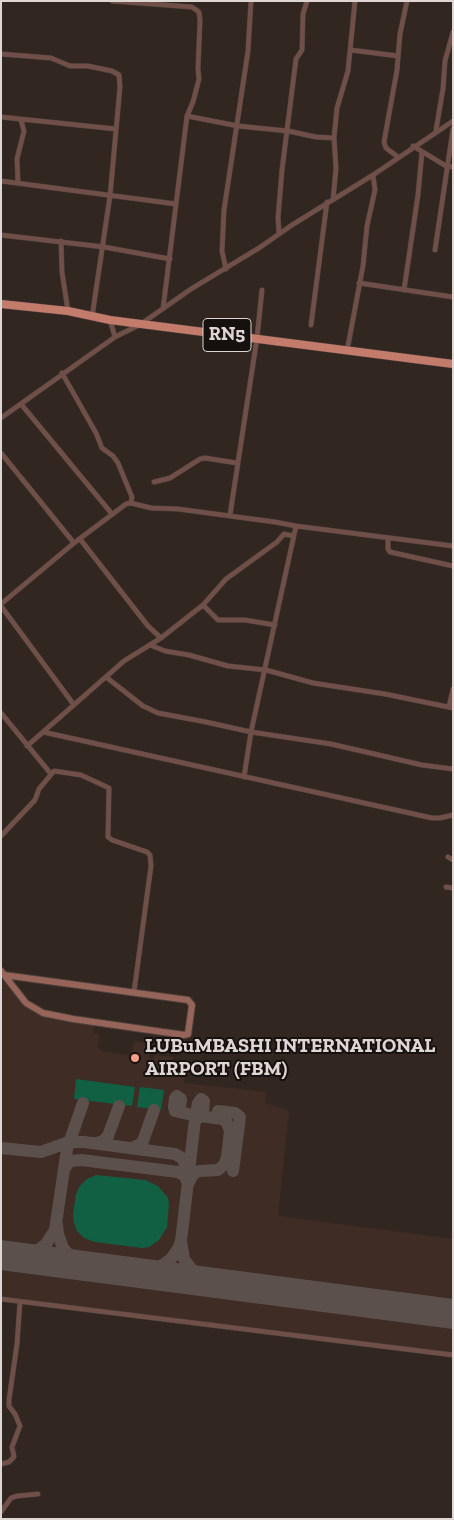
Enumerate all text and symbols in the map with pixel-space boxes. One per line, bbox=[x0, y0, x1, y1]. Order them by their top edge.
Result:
road number: RN5 bbox=[203, 318, 251, 352]
place label: LUBuMBASHI INTERNATIONAL AIRPORT (FBM) bbox=[145, 1034, 435, 1081]
marker: LUBuMBASHI INTERNATIONAL AIRPORT (FBM) bbox=[129, 1052, 141, 1064]

